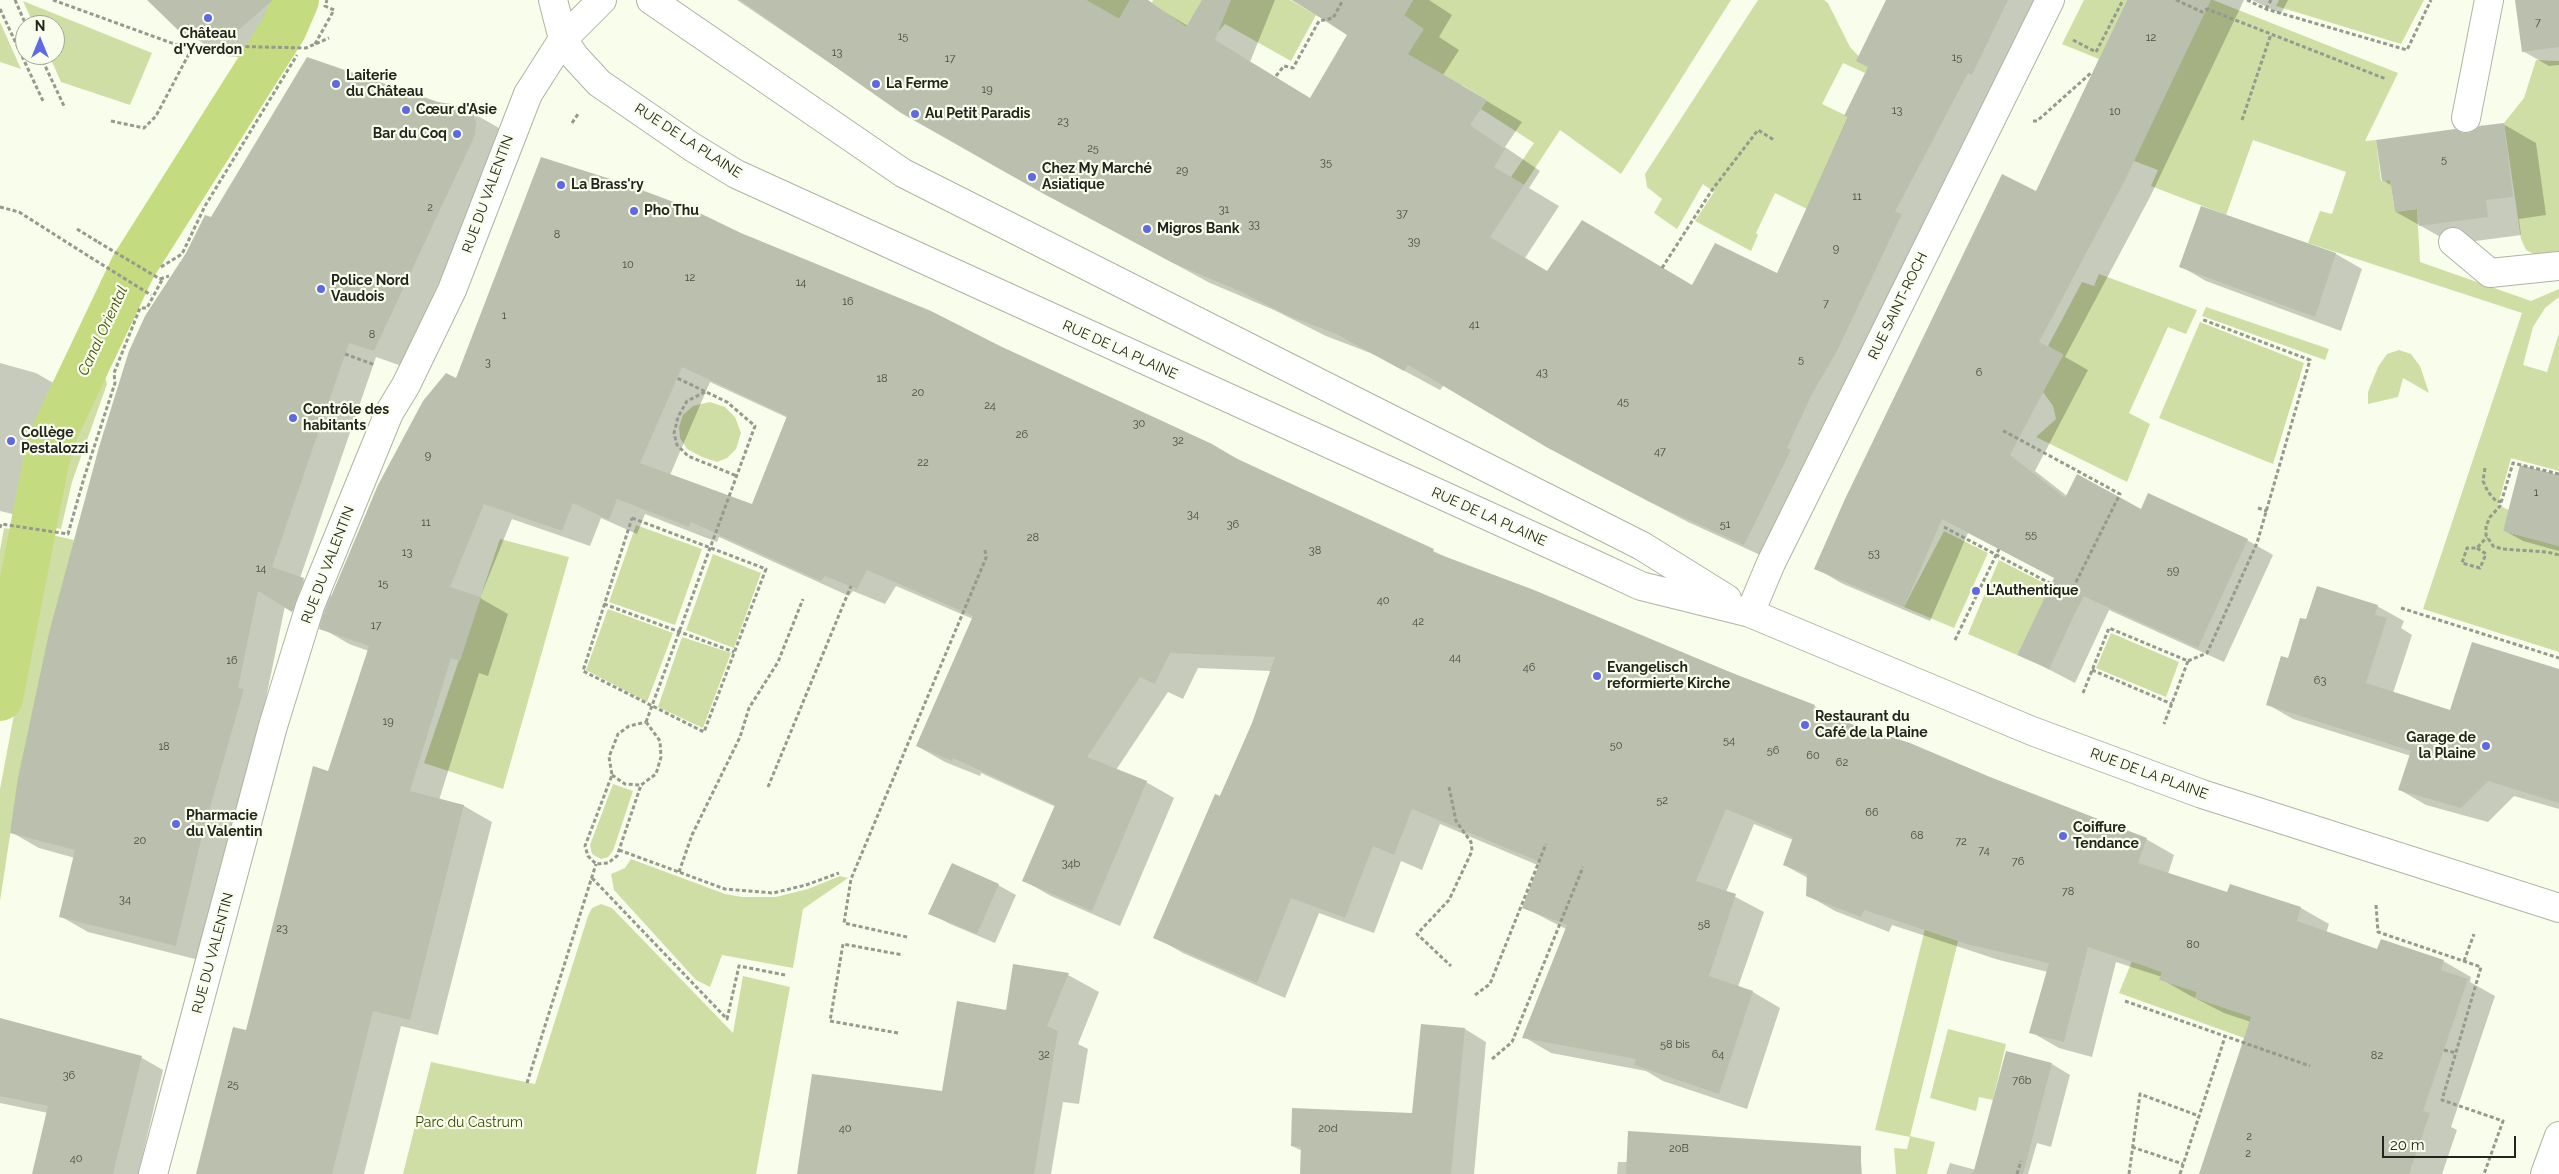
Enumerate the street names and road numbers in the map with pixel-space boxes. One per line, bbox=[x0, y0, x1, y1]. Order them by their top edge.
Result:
street label: RUE DE LA PLAINE bbox=[631, 100, 745, 182]
street label: RUE DU VALENTIN bbox=[459, 133, 517, 255]
street label: RUE SAINT-ROCH bbox=[1865, 250, 1931, 362]
street label: RUE DE LA PLAINE bbox=[1060, 317, 1180, 383]
street label: RUE DE LA PLAINE bbox=[1429, 484, 1549, 550]
street label: RUE DU VALENTIN bbox=[298, 504, 358, 626]
street label: RUE DE LA PLAINE bbox=[2088, 745, 2210, 803]
street label: RUE DU VALENTIN bbox=[189, 891, 237, 1015]

